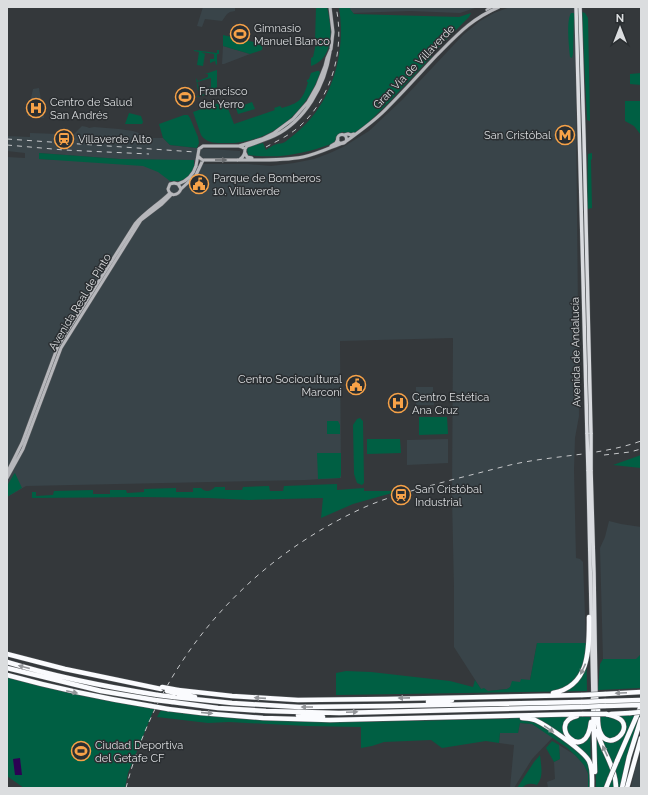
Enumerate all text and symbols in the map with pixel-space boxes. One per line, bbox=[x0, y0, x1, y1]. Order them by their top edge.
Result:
north arrow bbox=[600, 8, 640, 48]
text: N bbox=[616, 12, 624, 25]
place label: Gimnasio Manuel Blanco bbox=[254, 22, 330, 48]
street label: Gran Vía de Villaverde bbox=[371, 22, 458, 112]
sports icon: Gimnasio Manuel Blanco bbox=[229, 23, 251, 45]
place label: Francisco del Yerro bbox=[199, 85, 248, 111]
sports icon: Francisco del Yerro bbox=[174, 86, 196, 108]
place label: Centro de Salud San Andrés bbox=[50, 96, 132, 122]
hospital icon: Centro de Salud San Andrés bbox=[25, 97, 47, 119]
metro station icon: San Cristóbal bbox=[554, 124, 576, 146]
station icon: Villaverde Alto bbox=[53, 128, 75, 150]
place label: San Cristóbal bbox=[484, 129, 551, 142]
place label: Villaverde Alto bbox=[78, 133, 152, 146]
one-way arrow bbox=[215, 157, 228, 163]
place label: Parque de Bomberos 10. Villaverde bbox=[213, 172, 321, 198]
public building icon: Parque de Bomberos 10. Villaverde bbox=[188, 173, 210, 195]
street label: Avenida Real de Pinto bbox=[46, 251, 114, 353]
street label: Avenida de Andalucía bbox=[569, 297, 583, 407]
place label: Centro Sociocultural Marconi bbox=[238, 373, 342, 399]
public building icon: Centro Sociocultural Marconi bbox=[345, 374, 367, 396]
place label: Centro Estética Ana Cruz bbox=[412, 391, 489, 417]
hospital icon: Centro Estética Ana Cruz bbox=[387, 392, 409, 414]
place label: San Cristóbal Industrial bbox=[415, 483, 482, 509]
station icon: San Cristóbal Industrial bbox=[390, 484, 412, 506]
one-way arrow bbox=[17, 663, 30, 669]
one-way arrow bbox=[580, 664, 586, 675]
one-way arrow bbox=[66, 689, 78, 695]
one-way arrow bbox=[614, 690, 627, 696]
one-way arrow bbox=[254, 694, 266, 701]
one-way arrow bbox=[398, 695, 410, 702]
one-way arrow bbox=[300, 704, 313, 710]
one-way arrow bbox=[346, 709, 358, 716]
one-way arrow bbox=[201, 710, 213, 717]
one-way arrow bbox=[544, 725, 554, 733]
place label: Ciudad Deportiva del Getafe CF bbox=[95, 739, 183, 765]
sports icon: Ciudad Deportiva del Getafe CF bbox=[70, 740, 92, 762]
one-way arrow bbox=[602, 746, 608, 757]

